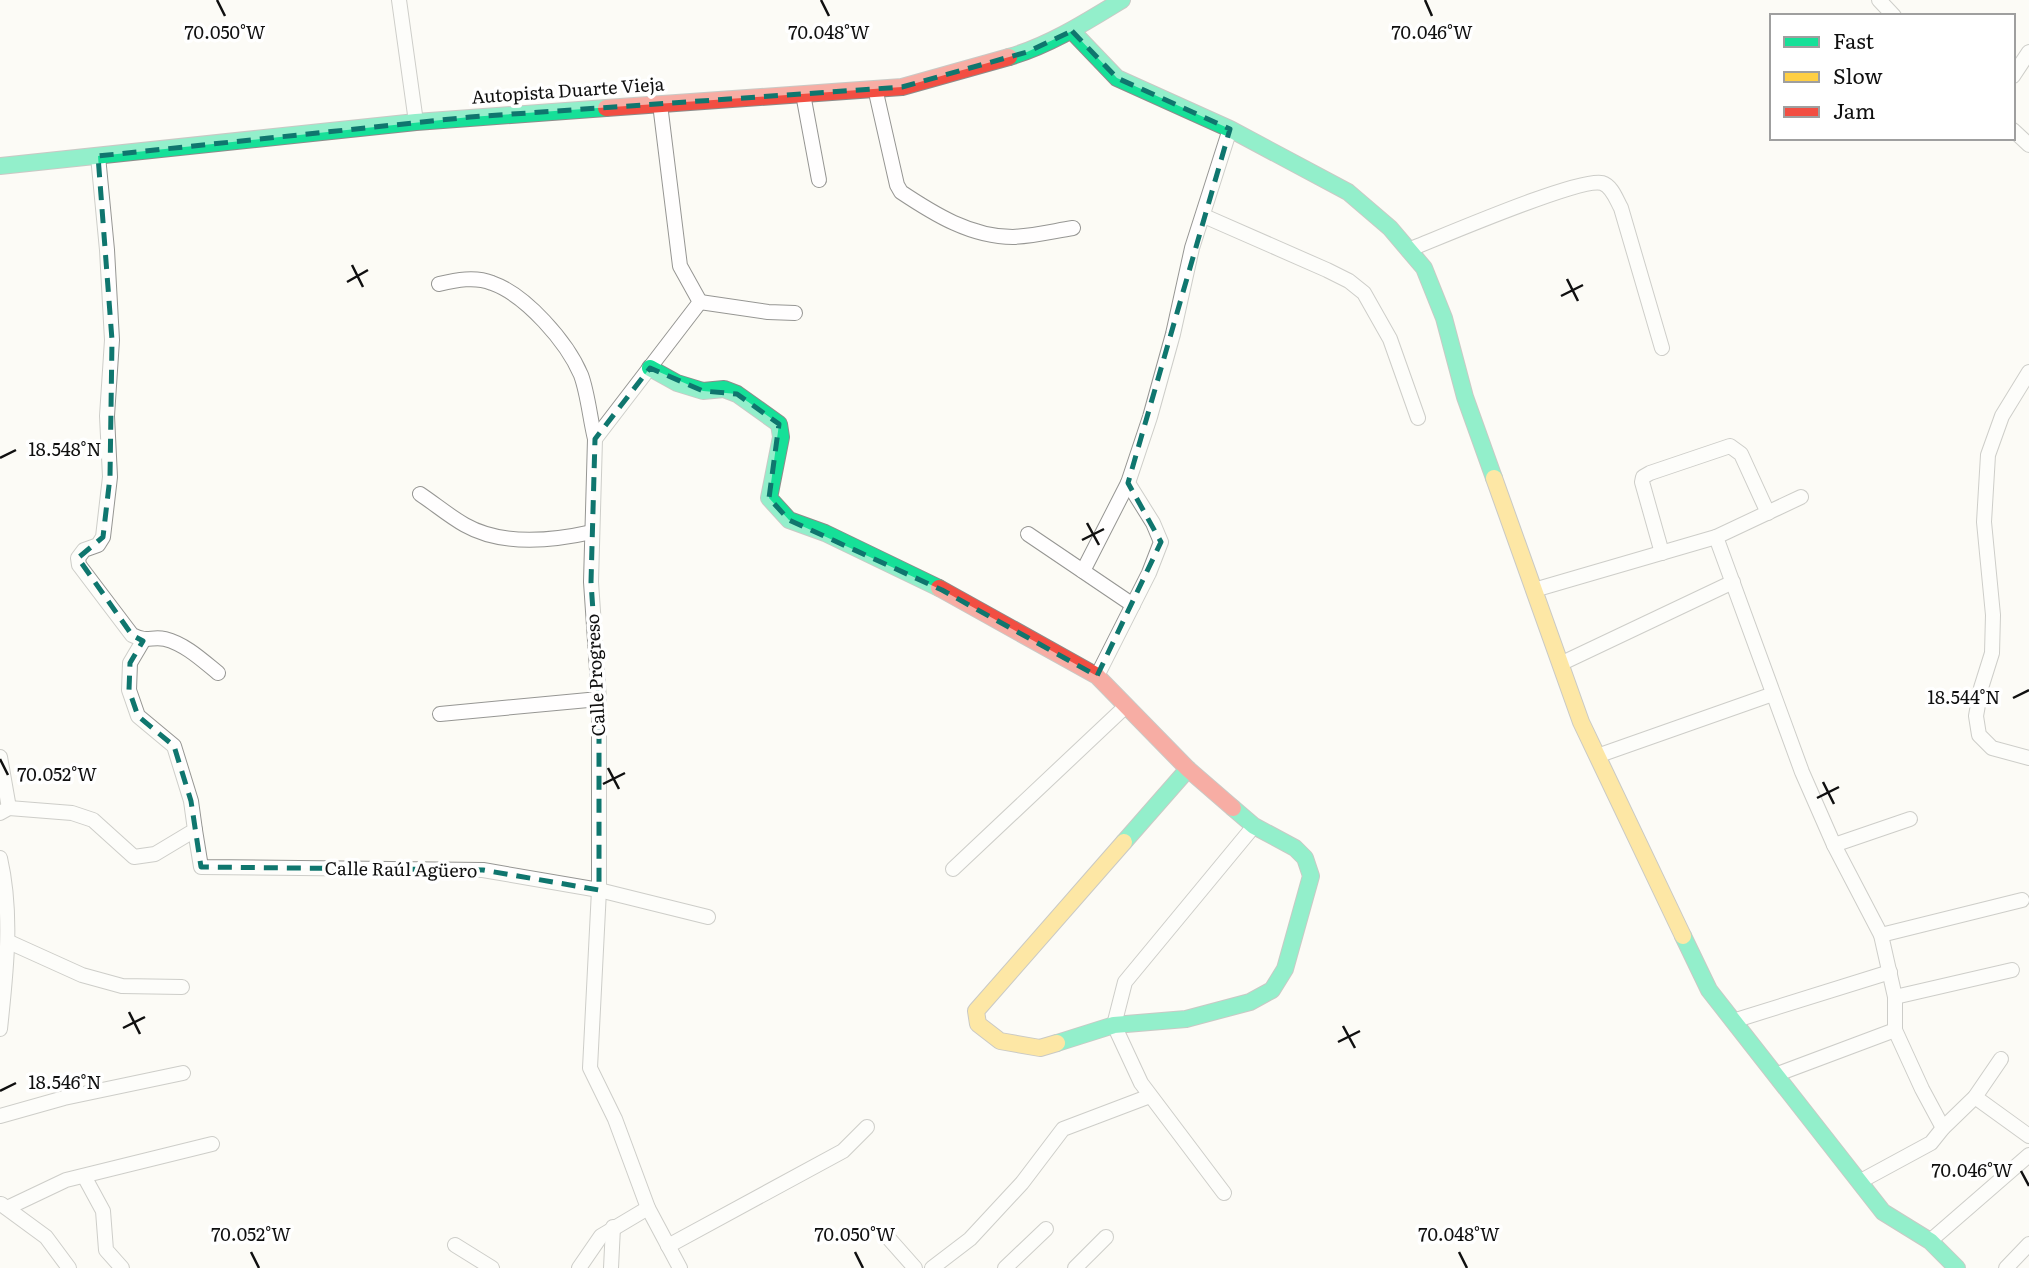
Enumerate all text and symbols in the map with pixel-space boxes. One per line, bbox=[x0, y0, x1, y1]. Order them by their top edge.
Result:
legend bbox=[1770, 14, 2015, 140]
text: 70.050°W bbox=[184, 18, 266, 45]
text: 70.048°W bbox=[788, 18, 870, 45]
text: 70.046°W bbox=[1391, 18, 1473, 45]
text: Fast bbox=[1833, 24, 1874, 55]
text: Slow bbox=[1833, 59, 1883, 90]
street label: Autopista Duarte Vieja bbox=[471, 69, 665, 110]
text: Jam bbox=[1833, 94, 1875, 125]
text: 18.548°N bbox=[28, 435, 102, 462]
street label: Calle Progreso bbox=[578, 613, 611, 737]
text: 18.544°N bbox=[1928, 683, 2000, 710]
text: 70.052°W bbox=[17, 760, 97, 787]
street label: Calle Raúl Agüero bbox=[324, 854, 478, 883]
text: 18.546°N bbox=[29, 1068, 101, 1095]
text: 70.046°W bbox=[1931, 1156, 2013, 1183]
text: 70.052°W bbox=[211, 1220, 291, 1247]
text: 70.050°W bbox=[814, 1220, 896, 1247]
text: 70.048°W bbox=[1418, 1220, 1500, 1247]

